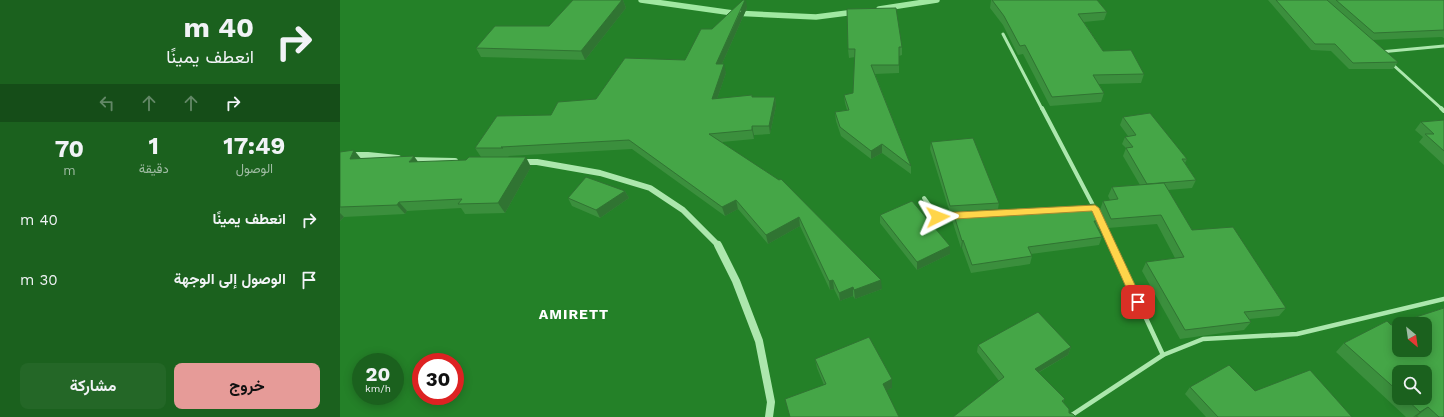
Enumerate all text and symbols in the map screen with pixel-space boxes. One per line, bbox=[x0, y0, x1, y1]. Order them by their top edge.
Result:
text: 40 m bbox=[184, 11, 254, 44]
icon: right bbox=[268, 16, 320, 68]
text: انعطف يمينًا bbox=[166, 46, 254, 67]
icon: left bbox=[96, 92, 118, 114]
icon: ahead bbox=[138, 92, 160, 114]
icon: ahead bbox=[180, 92, 202, 114]
icon: right bbox=[222, 92, 244, 114]
text: 1 bbox=[149, 132, 159, 160]
text: 17:49 bbox=[223, 132, 285, 160]
text: 70 bbox=[55, 135, 84, 163]
text: دقيقة bbox=[139, 161, 169, 176]
text: الوصول bbox=[236, 161, 273, 176]
text: m bbox=[63, 163, 76, 178]
position arrow bbox=[917, 196, 959, 238]
icon: right bbox=[298, 209, 320, 231]
text: انعطف يمينًا bbox=[213, 210, 286, 228]
text: 40 m bbox=[20, 211, 58, 229]
icon: arrive bbox=[298, 269, 320, 291]
text: الوصول إلى الوجهة bbox=[174, 270, 286, 288]
text: 30 m bbox=[20, 271, 58, 289]
pin bbox=[1121, 285, 1155, 319]
icon: arrive bbox=[1127, 291, 1149, 313]
district label: AMIRETT bbox=[539, 306, 609, 322]
north arrow bbox=[1392, 317, 1432, 357]
map controls bbox=[1392, 317, 1432, 405]
speed limit sign: 30 bbox=[412, 353, 464, 405]
text: 20 bbox=[366, 362, 390, 386]
button: مشاركة bbox=[20, 363, 166, 409]
button: خروج bbox=[174, 363, 320, 409]
button: search bbox=[1392, 365, 1432, 405]
text: km/h bbox=[365, 383, 391, 394]

